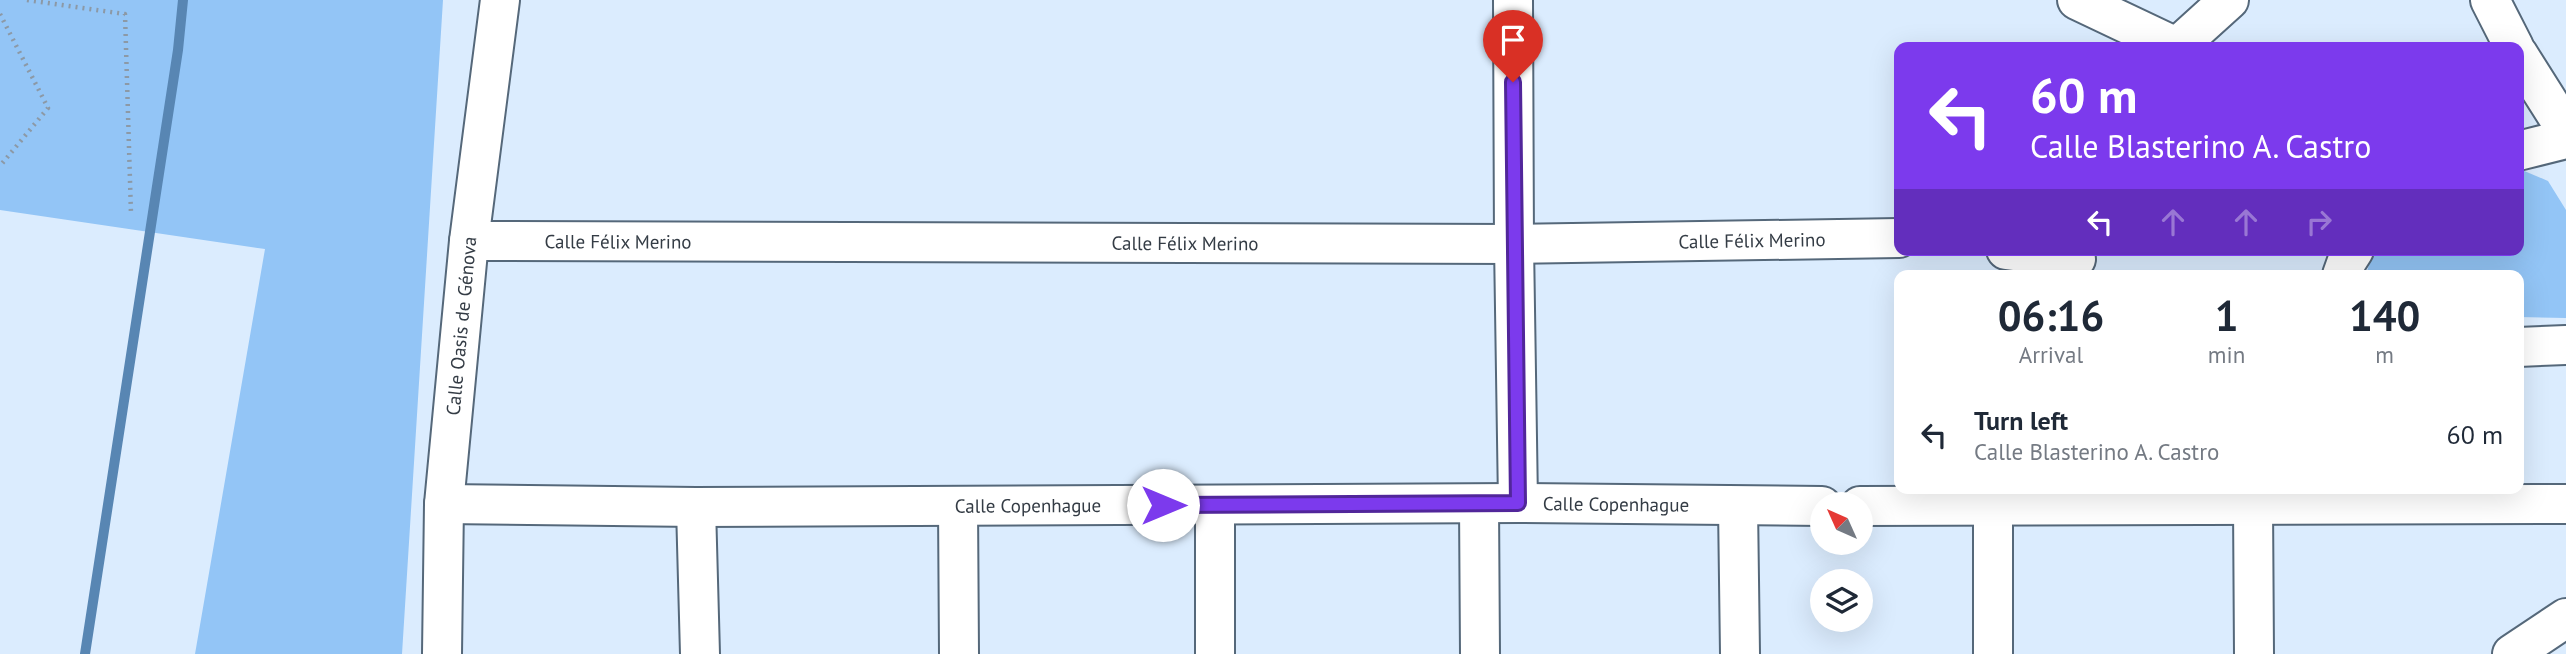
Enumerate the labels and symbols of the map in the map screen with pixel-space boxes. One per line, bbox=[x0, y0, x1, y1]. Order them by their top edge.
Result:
pin bbox=[1483, 10, 1543, 82]
street label: Calle Félix Merino bbox=[1678, 227, 1826, 253]
street label: Calle Félix Merino bbox=[544, 229, 692, 254]
street label: Calle Félix Merino bbox=[1111, 231, 1259, 255]
street label: Calle Oasis de Génova bbox=[440, 235, 481, 416]
position arrow bbox=[1126, 468, 1200, 542]
street label: Calle Copenhague bbox=[1543, 491, 1689, 517]
north arrow bbox=[1810, 492, 1872, 555]
street label: Calle Copenhague bbox=[955, 493, 1101, 518]

